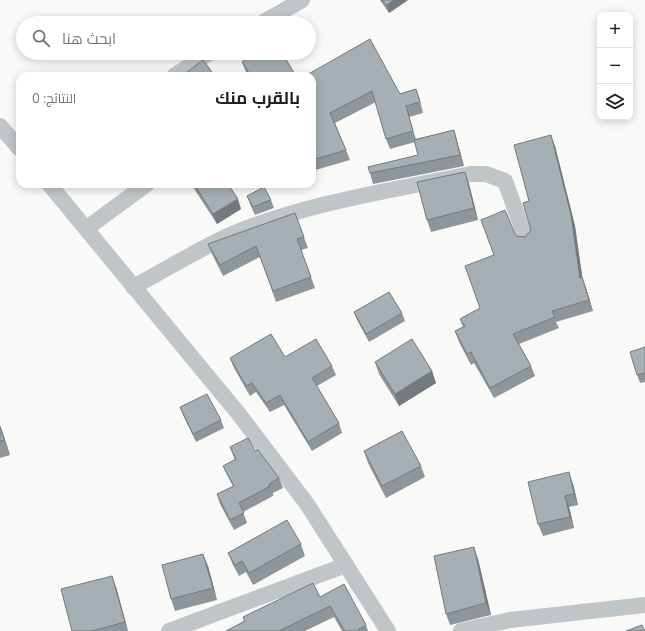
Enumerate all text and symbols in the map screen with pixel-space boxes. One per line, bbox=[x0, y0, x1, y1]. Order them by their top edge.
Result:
map controls bbox=[597, 12, 633, 120]
button: + bbox=[597, 12, 633, 48]
search box bbox=[16, 16, 316, 60]
icon: search bbox=[30, 27, 52, 49]
text: ابحث هنا bbox=[62, 29, 116, 49]
button: − bbox=[597, 48, 633, 84]
button: layers bbox=[597, 84, 633, 120]
text: بالقرب منك bbox=[215, 87, 300, 110]
text: النتائج: 0 bbox=[32, 90, 76, 108]

